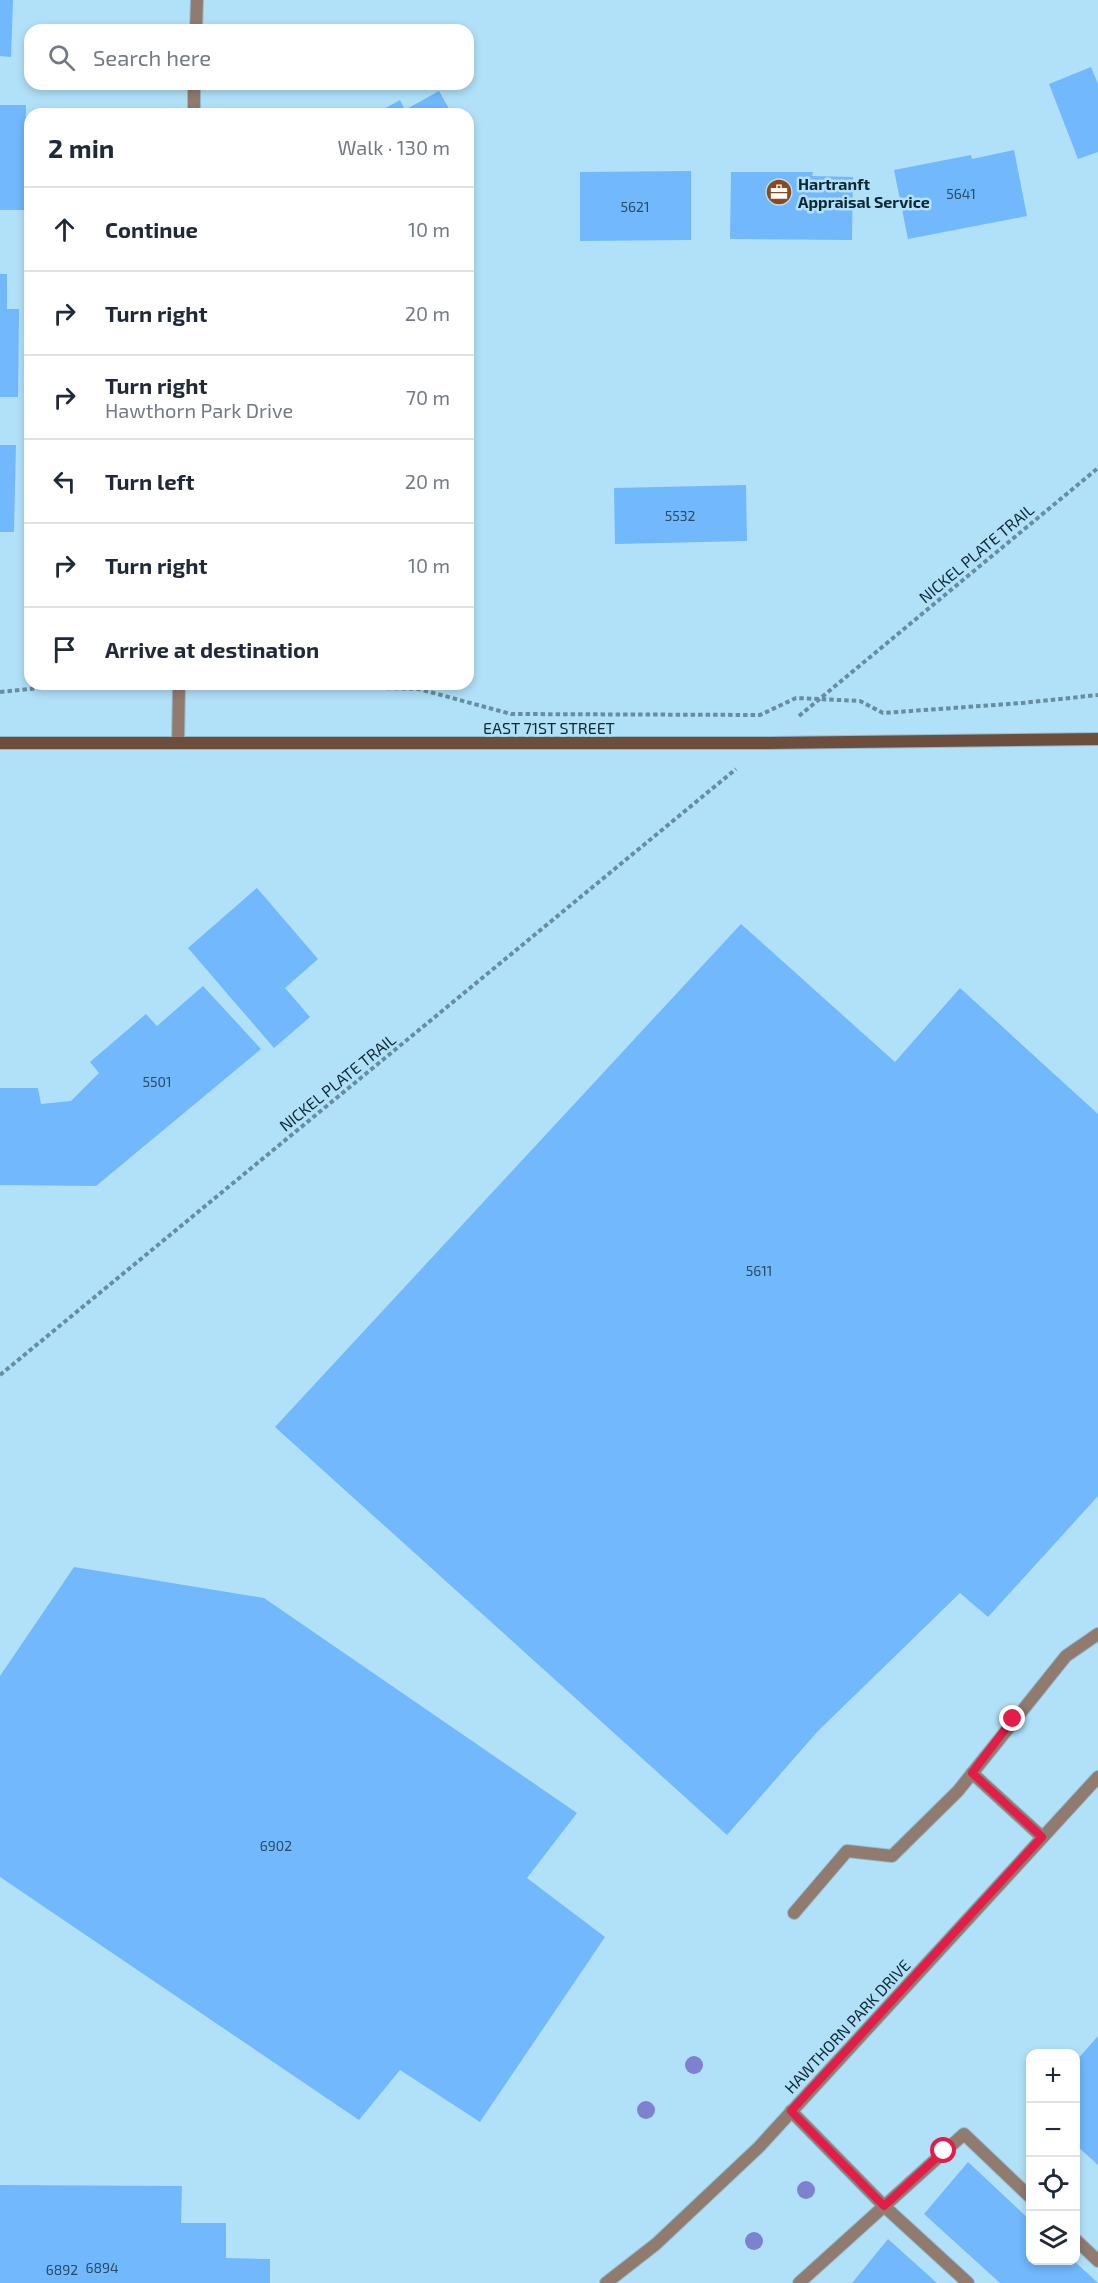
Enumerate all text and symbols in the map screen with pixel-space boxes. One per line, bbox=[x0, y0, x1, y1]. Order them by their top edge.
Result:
search box bbox=[24, 24, 474, 90]
icon: search bbox=[45, 41, 78, 74]
text: Search here bbox=[93, 44, 211, 70]
text: 2 min bbox=[48, 132, 114, 163]
text: Walk · 130 m bbox=[338, 135, 450, 159]
place label: Hartranft Appraisal Service bbox=[798, 174, 930, 211]
office icon: Hartranft Appraisal Service bbox=[764, 177, 794, 207]
house number: 5641 bbox=[946, 185, 976, 202]
house number: 5621 bbox=[621, 198, 649, 215]
icon: ahead bbox=[48, 213, 81, 246]
text: Continue bbox=[105, 216, 198, 242]
text: 10 m bbox=[408, 217, 450, 241]
icon: right bbox=[48, 297, 81, 330]
text: Turn right bbox=[105, 300, 207, 326]
text: 20 m bbox=[405, 301, 450, 325]
text: Turn right bbox=[105, 372, 207, 398]
icon: right bbox=[48, 381, 81, 414]
text: 70 m bbox=[406, 385, 450, 409]
text: Hawthorn Park Drive bbox=[105, 398, 293, 422]
icon: left bbox=[48, 465, 81, 498]
text: Turn left bbox=[105, 468, 194, 494]
text: 20 m bbox=[405, 469, 450, 493]
street label: NICKEL PLATE TRAIL bbox=[915, 499, 1037, 607]
house number: 5532 bbox=[665, 507, 695, 524]
icon: right bbox=[48, 549, 81, 582]
text: Turn right bbox=[105, 552, 207, 578]
text: 10 m bbox=[408, 553, 450, 577]
icon: arrive bbox=[48, 633, 81, 666]
text: Arrive at destination bbox=[105, 636, 319, 662]
street label: EAST 71ST STREET bbox=[483, 718, 615, 737]
street label: NICKEL PLATE TRAIL bbox=[275, 1029, 399, 1135]
house number: 5501 bbox=[142, 1073, 172, 1090]
house number: 5611 bbox=[746, 1262, 772, 1279]
route end bbox=[999, 1705, 1025, 1731]
house number: 6902 bbox=[260, 1837, 292, 1854]
street label: HAWTHORN PARK DRIVE bbox=[780, 1955, 914, 2097]
map controls bbox=[1026, 2049, 1080, 2265]
button: + bbox=[1026, 2049, 1080, 2103]
button: − bbox=[1026, 2103, 1080, 2157]
route start bbox=[930, 2137, 956, 2163]
button: locate bbox=[1026, 2157, 1080, 2211]
button: layers bbox=[1026, 2211, 1080, 2265]
house number: 6894 bbox=[85, 2259, 119, 2276]
house number: 6892 bbox=[46, 2261, 78, 2278]

